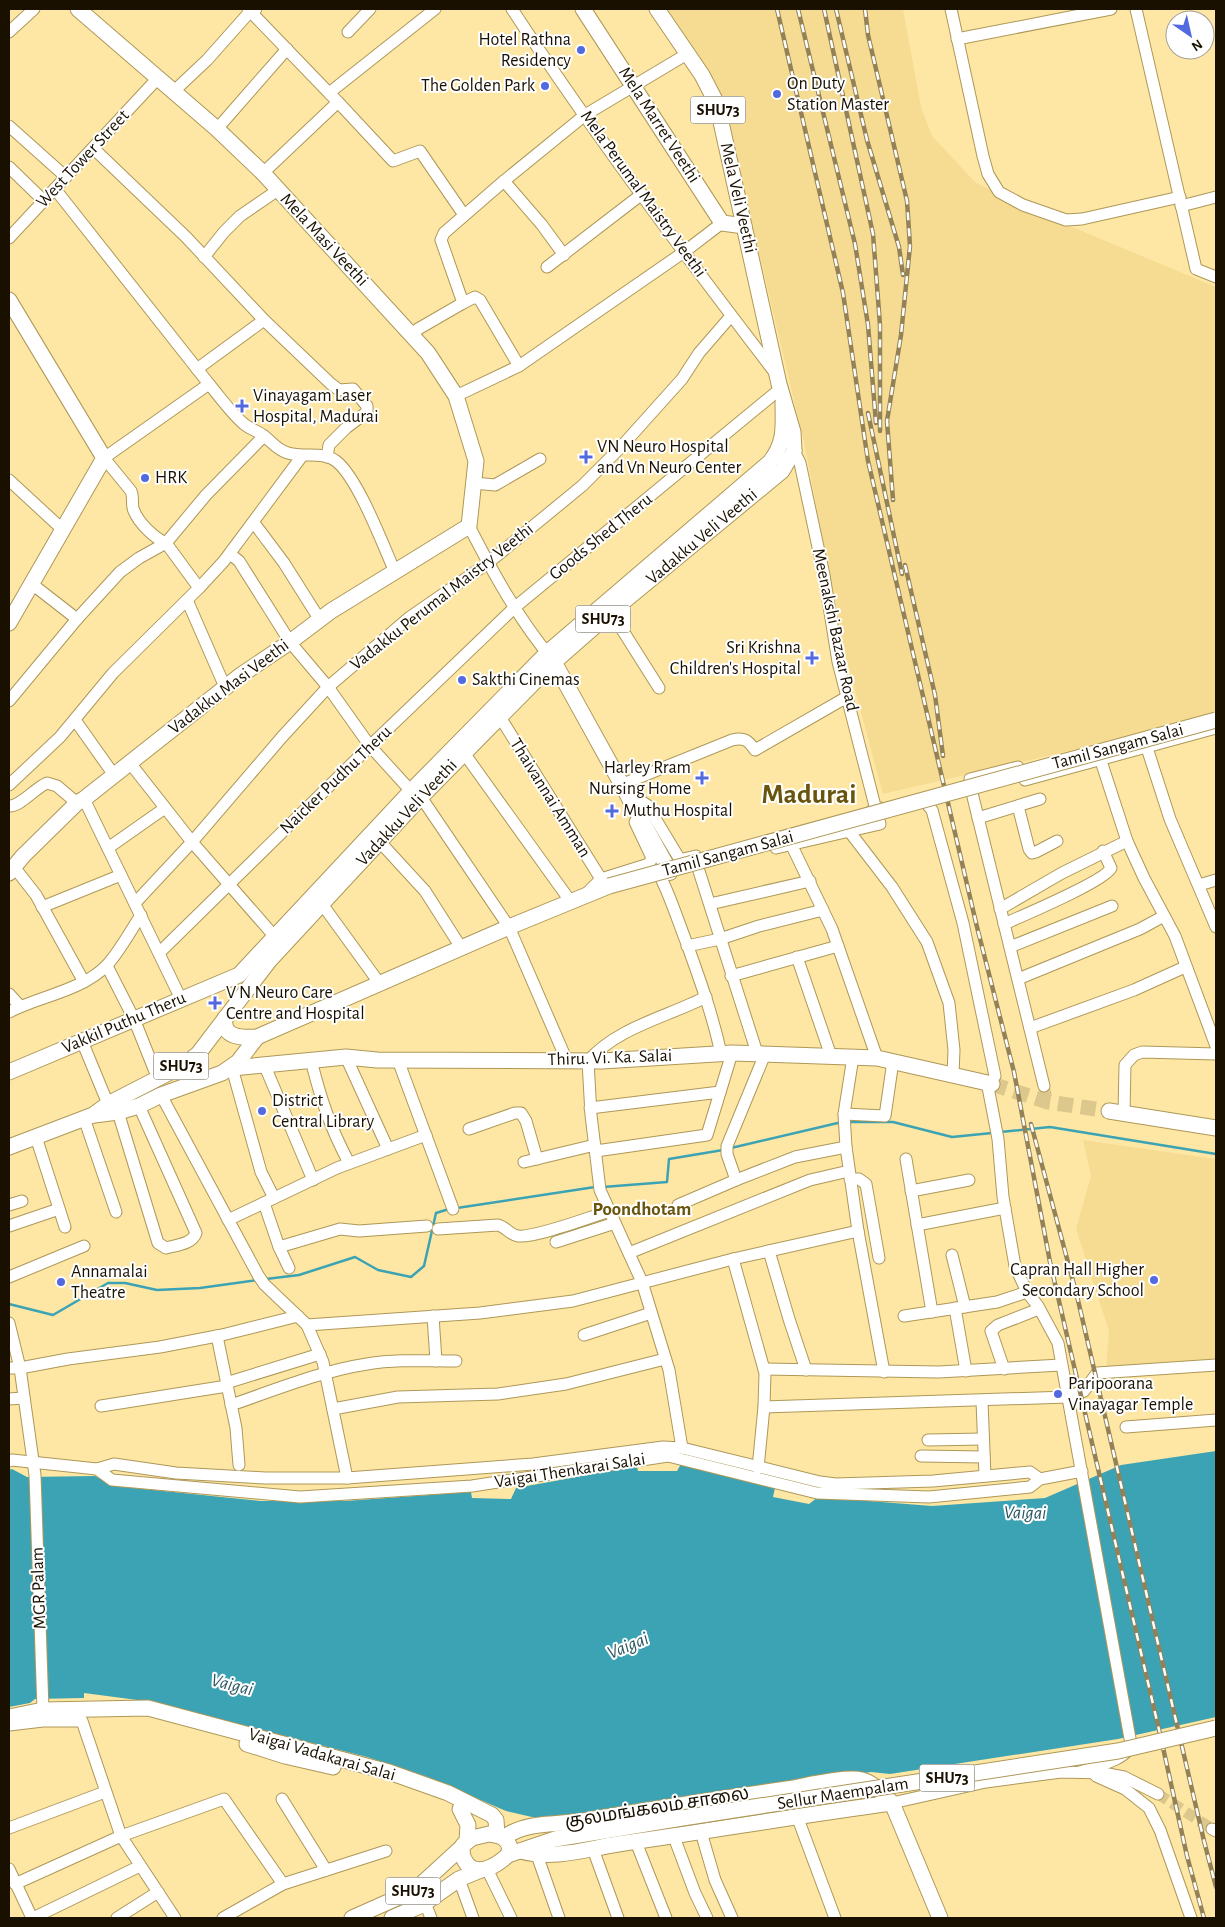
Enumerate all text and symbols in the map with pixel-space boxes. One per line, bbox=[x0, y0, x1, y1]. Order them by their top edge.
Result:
north arrow bbox=[1165, 10, 1215, 60]
place label: Hotel Rathna Residency bbox=[479, 31, 571, 70]
text: N bbox=[1189, 36, 1205, 53]
marker: Hotel Rathna Residency bbox=[575, 44, 587, 56]
street label: Mela Marret Veethi bbox=[615, 64, 703, 186]
place label: On Duty Station Master bbox=[787, 75, 889, 114]
place label: The Golden Park bbox=[421, 77, 536, 95]
marker: The Golden Park bbox=[539, 80, 551, 92]
marker: On Duty Station Master bbox=[771, 88, 783, 100]
road number: SHU73 bbox=[690, 96, 746, 124]
street label: West Tower Street bbox=[33, 106, 133, 211]
street label: Mela Perumal Maistry Veethi bbox=[577, 107, 709, 281]
street label: Mela Veli Veethi bbox=[717, 141, 759, 255]
street label: Mela Masi Veethi bbox=[277, 190, 371, 290]
place label: Vinayagam Laser Hospital, Madurai bbox=[253, 387, 379, 426]
marker: Vinayagam Laser Hospital, Madurai bbox=[235, 399, 249, 413]
place label: VN Neuro Hospital and Vn Neuro Center bbox=[597, 438, 742, 477]
marker: VN Neuro Hospital and Vn Neuro Center bbox=[579, 450, 593, 464]
place label: HRK bbox=[155, 469, 187, 487]
marker: HRK bbox=[139, 472, 151, 484]
street label: Vadakku Veli Veethi bbox=[643, 486, 761, 588]
street label: Goods Shed Theru bbox=[546, 490, 656, 584]
street label: Vadakku Perumal Maistry Veethi bbox=[347, 520, 537, 674]
street label: Meenakshi Bazaar Road bbox=[809, 547, 861, 713]
road number: SHU73 bbox=[576, 606, 630, 632]
street label: Vadakku Masi Veethi bbox=[166, 636, 292, 738]
place label: Sri Krishna Children's Hospital bbox=[670, 639, 801, 678]
marker: Sri Krishna Children's Hospital bbox=[805, 651, 819, 665]
place label: Sakthi Cinemas bbox=[472, 671, 580, 689]
marker: Sakthi Cinemas bbox=[456, 674, 468, 686]
street label: Tamil Sangam Salai bbox=[1050, 721, 1186, 773]
street label: Naicker Pudhu Theru bbox=[277, 722, 395, 838]
street label: Thaivannai Amman bbox=[506, 735, 594, 861]
street label: Vadakku Veli Veethi bbox=[353, 756, 461, 870]
place label: Harley Rram Nursing Home bbox=[589, 759, 691, 798]
marker: Harley Rram Nursing Home bbox=[695, 771, 709, 785]
district label: Madurai bbox=[762, 781, 856, 809]
place label: Muthu Hospital bbox=[623, 802, 733, 820]
marker: Muthu Hospital bbox=[605, 804, 619, 818]
street label: Tamil Sangam Salai bbox=[660, 828, 796, 880]
place label: V N Neuro Care Centre and Hospital bbox=[226, 984, 365, 1023]
street label: Vakkil Puthu Theru bbox=[59, 989, 189, 1057]
marker: V N Neuro Care Centre and Hospital bbox=[208, 996, 222, 1010]
street label: Thiru. Vi. Ka. Salai bbox=[547, 1047, 673, 1069]
road number: SHU73 bbox=[154, 1052, 208, 1080]
place label: District Central Library bbox=[272, 1092, 374, 1131]
marker: District Central Library bbox=[256, 1105, 268, 1117]
district label: Poondhotam bbox=[593, 1200, 691, 1219]
place label: Capran Hall Higher Secondary School bbox=[1010, 1261, 1144, 1300]
place label: Annamalai Theatre bbox=[71, 1263, 148, 1302]
marker: Capran Hall Higher Secondary School bbox=[1148, 1274, 1160, 1286]
marker: Annamalai Theatre bbox=[55, 1276, 67, 1288]
place label: Paripoorana Vinayagar Temple bbox=[1068, 1375, 1193, 1414]
marker: Paripoorana Vinayagar Temple bbox=[1052, 1388, 1064, 1400]
street label: Vaigai Thenkarai Salai bbox=[493, 1450, 647, 1492]
water label: Vaigai bbox=[1004, 1503, 1046, 1523]
street label: MGR Palam bbox=[29, 1547, 49, 1629]
water label: Vaigai bbox=[605, 1629, 651, 1663]
water label: Vaigai bbox=[209, 1671, 255, 1699]
street label: Vaigai Vadakarai Salai bbox=[246, 1725, 398, 1785]
road number: SHU73 bbox=[920, 1765, 974, 1792]
street label: Sellur Maempalam bbox=[776, 1775, 910, 1813]
street label: குலமங்கலம் சாலை bbox=[563, 1784, 751, 1833]
road number: SHU73 bbox=[386, 1878, 440, 1904]

